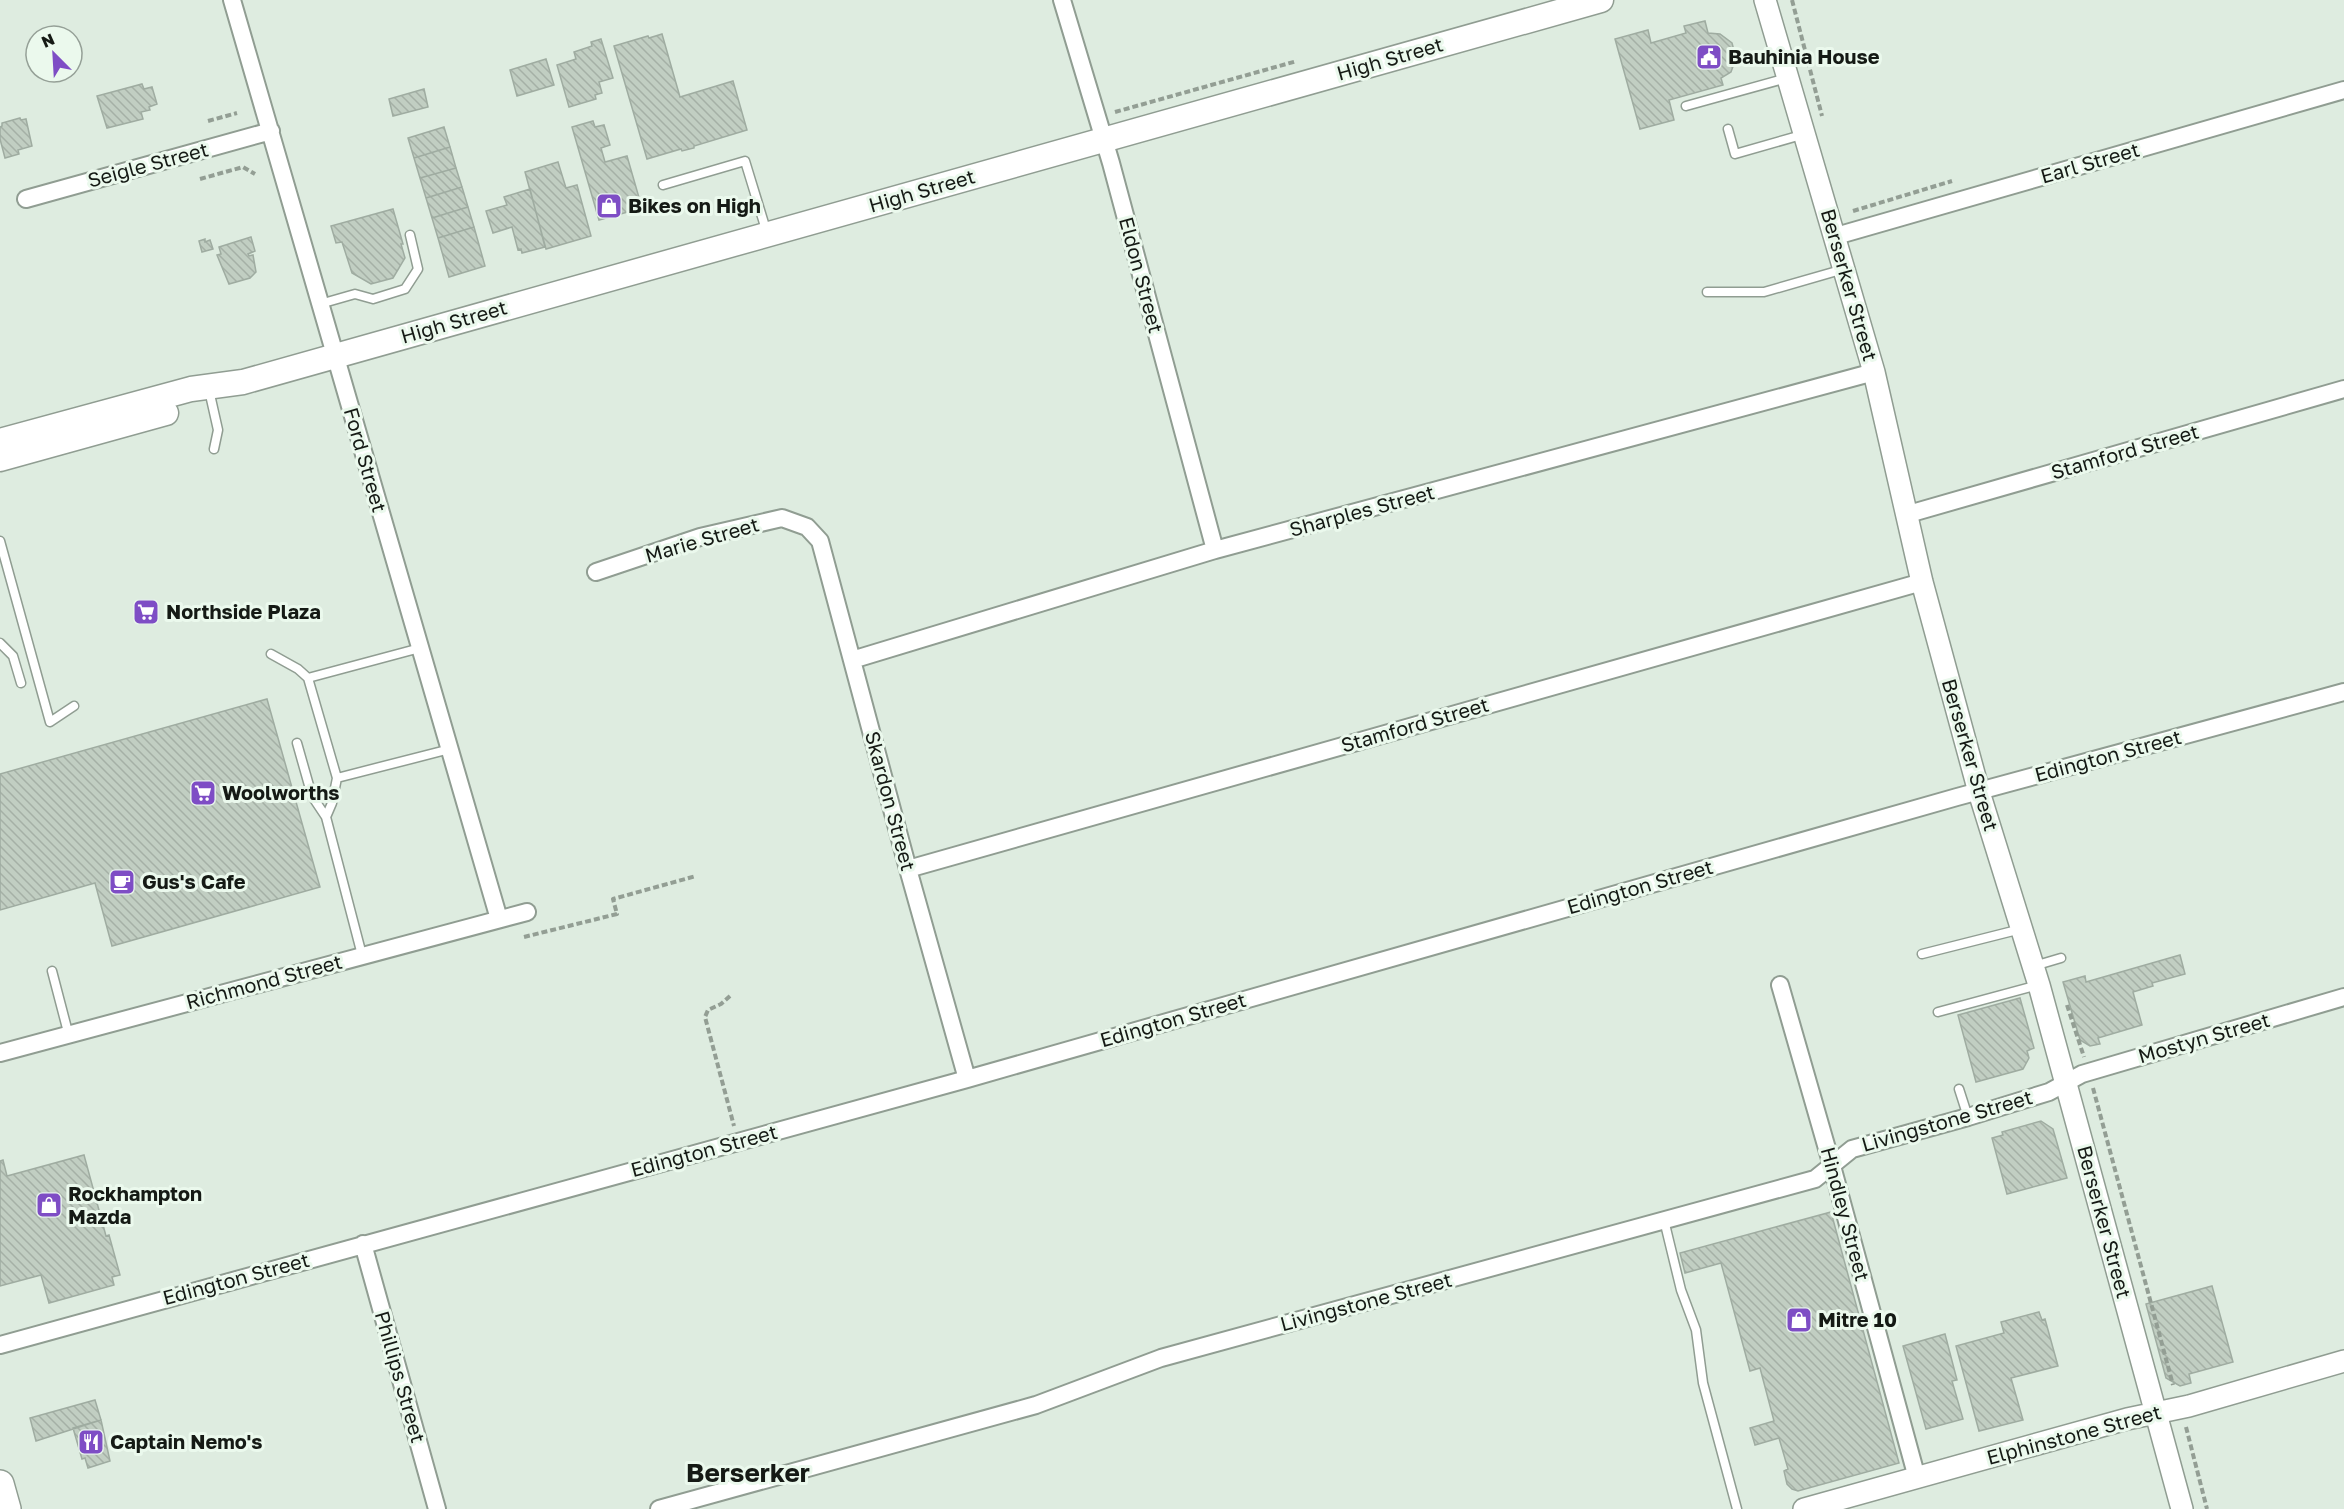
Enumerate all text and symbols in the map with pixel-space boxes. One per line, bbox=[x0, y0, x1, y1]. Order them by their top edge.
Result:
north arrow bbox=[24, 24, 84, 84]
text: N bbox=[38, 29, 58, 52]
street label: High Street bbox=[1334, 31, 1446, 85]
public building icon: Bauhinia House bbox=[1694, 42, 1724, 72]
place label: Bauhinia House bbox=[1728, 44, 1880, 68]
street label: Seigle Street bbox=[85, 136, 211, 192]
street label: Earl Street bbox=[2038, 136, 2142, 188]
street label: High Street bbox=[866, 163, 978, 217]
shop icon: Bikes on High bbox=[594, 191, 624, 221]
place label: Bikes on High bbox=[628, 193, 761, 217]
street label: Berserker Street bbox=[1817, 206, 1883, 364]
street label: Eldon Street bbox=[1115, 214, 1169, 335]
street label: High Street bbox=[398, 294, 510, 348]
street label: Ford Street bbox=[340, 405, 392, 515]
street label: Stamford Street bbox=[2048, 418, 2201, 484]
street label: Sharples Street bbox=[1287, 479, 1437, 541]
street label: Marie Street bbox=[642, 511, 761, 567]
supermarket icon: Northside Plaza bbox=[131, 597, 161, 627]
place label: Northside Plaza bbox=[166, 599, 321, 623]
street label: Berserker Street bbox=[1938, 676, 2004, 834]
street label: Stamford Street bbox=[1338, 691, 1491, 757]
street label: Edington Street bbox=[2032, 724, 2184, 786]
street label: Skardon Street bbox=[861, 728, 921, 873]
supermarket icon: Woolworths bbox=[188, 778, 218, 808]
place label: Woolworths bbox=[222, 780, 340, 804]
street label: Edington Street bbox=[1564, 854, 1715, 918]
cafe icon: Gus's Cafe bbox=[107, 867, 137, 897]
place label: Gus's Cafe bbox=[142, 869, 246, 893]
street label: Richmond Street bbox=[183, 949, 344, 1013]
street label: Edington Street bbox=[1097, 987, 1248, 1051]
street label: Mostyn Street bbox=[2135, 1007, 2272, 1067]
street label: Livingstone Street bbox=[1859, 1084, 2035, 1156]
street label: Edington Street bbox=[628, 1119, 780, 1181]
street label: Berserker Street bbox=[2073, 1143, 2137, 1301]
street label: Hindley Street bbox=[1817, 1144, 1875, 1283]
place label: Rockhampton Mazda bbox=[68, 1181, 202, 1228]
shop icon: Rockhampton Mazda bbox=[34, 1190, 64, 1220]
street label: Edington Street bbox=[160, 1247, 312, 1309]
street label: Livingstone Street bbox=[1277, 1267, 1454, 1335]
shop icon: Mitre 10 bbox=[1784, 1305, 1814, 1335]
place label: Mitre 10 bbox=[1818, 1307, 1897, 1331]
street label: Phillips Street bbox=[371, 1308, 431, 1445]
street label: Elphinstone Street bbox=[1984, 1399, 2164, 1469]
restaurant icon: Captain Nemo's bbox=[76, 1427, 106, 1457]
place label: Captain Nemo's bbox=[110, 1429, 263, 1453]
district label: Berserker bbox=[686, 1457, 810, 1488]

